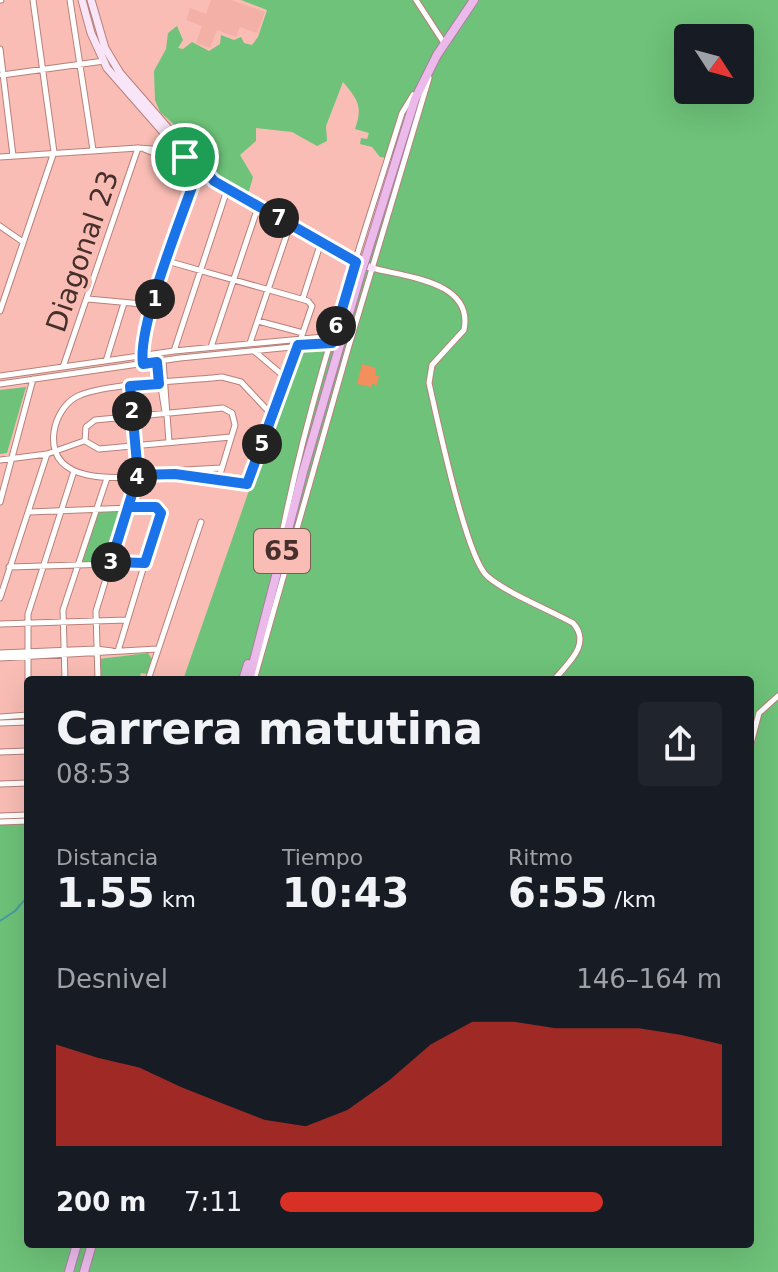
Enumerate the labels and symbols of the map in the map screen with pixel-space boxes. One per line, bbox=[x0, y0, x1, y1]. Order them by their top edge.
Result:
north arrow bbox=[674, 24, 754, 104]
pin bbox=[151, 123, 219, 191]
street label: Diagonal 23 bbox=[39, 166, 126, 336]
pin: 7 bbox=[259, 198, 299, 238]
pin: 1 bbox=[135, 279, 175, 319]
pin: 6 bbox=[316, 306, 356, 346]
pin: 2 bbox=[112, 391, 152, 431]
pin: 5 bbox=[242, 424, 282, 464]
pin: 4 bbox=[117, 457, 157, 497]
road number: 65 bbox=[254, 529, 310, 573]
pin: 3 bbox=[91, 542, 131, 582]

